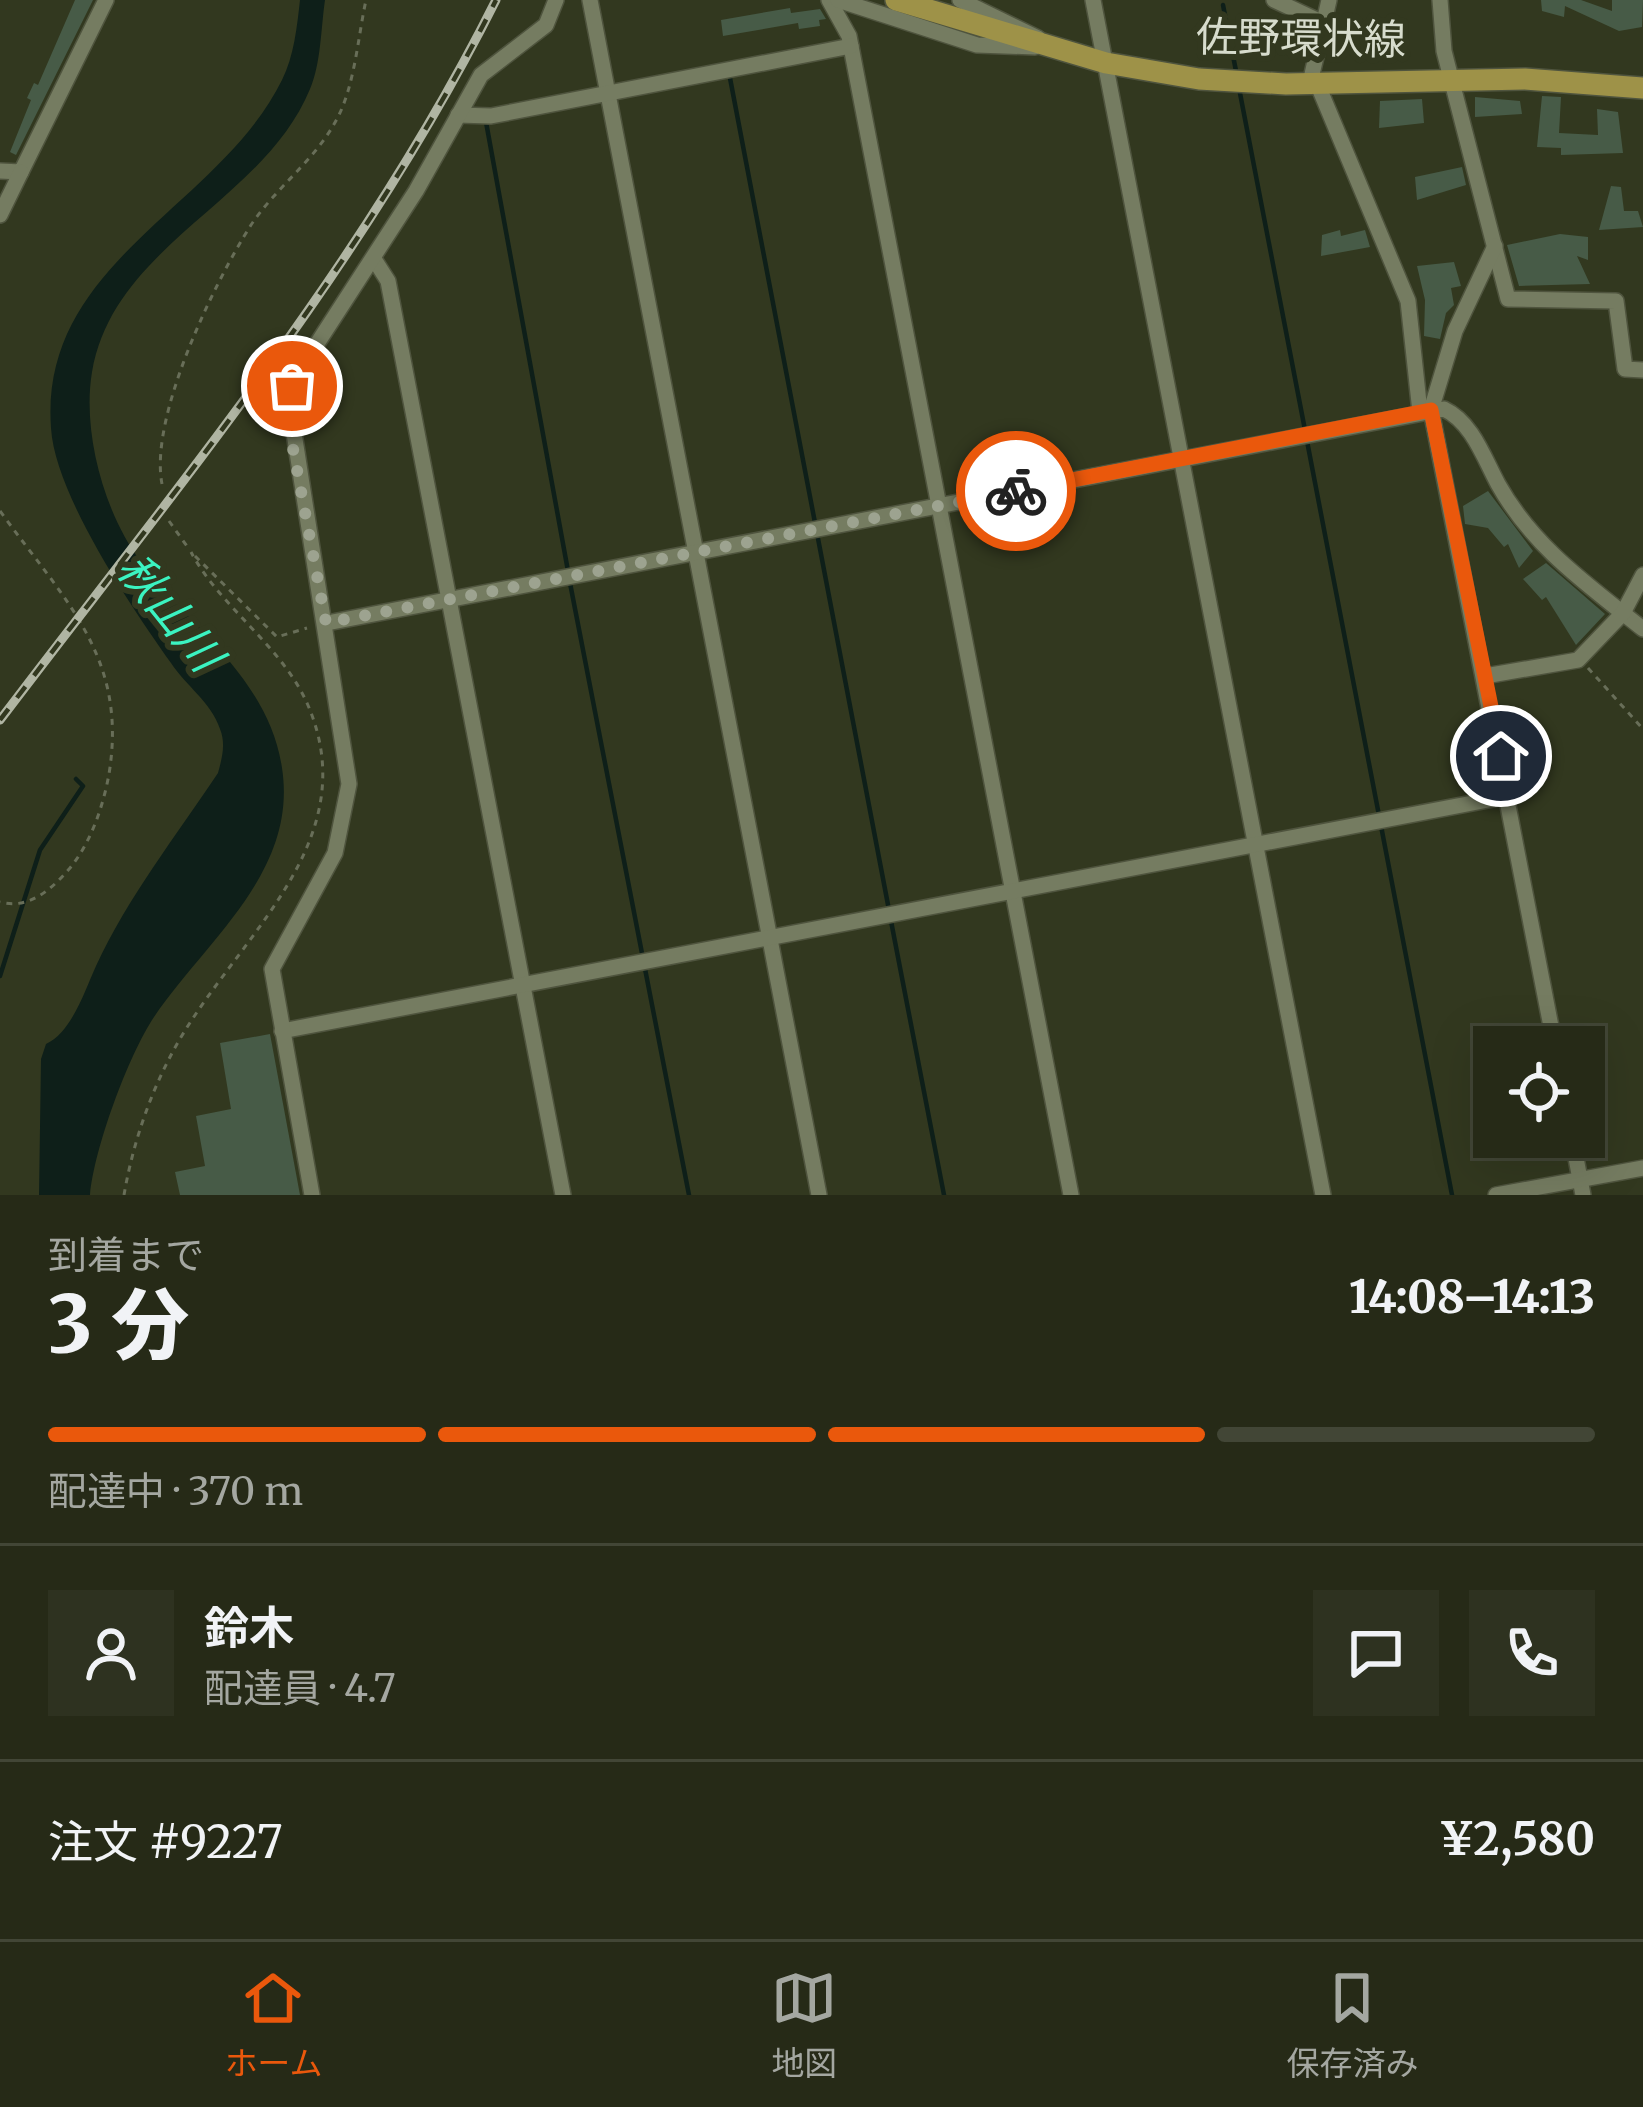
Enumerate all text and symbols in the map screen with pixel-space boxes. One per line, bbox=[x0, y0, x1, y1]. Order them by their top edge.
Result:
street label: 佐野環状線 bbox=[1196, 10, 1406, 66]
pin bbox=[241, 335, 343, 437]
icon: bag bbox=[259, 353, 325, 419]
courier bbox=[956, 431, 1076, 551]
icon: bike bbox=[983, 458, 1049, 524]
water label: 秋山川 bbox=[106, 542, 237, 685]
pin bbox=[1450, 705, 1552, 807]
icon: home bbox=[1468, 723, 1534, 789]
map controls bbox=[1473, 1026, 1605, 1158]
button: locate bbox=[1473, 1026, 1605, 1158]
text: 到着まで bbox=[48, 1231, 204, 1280]
text: 14:08–14:13 bbox=[1349, 1269, 1595, 1325]
text: 3 分 bbox=[48, 1276, 189, 1374]
text: 配達中 · 370 m bbox=[48, 1467, 303, 1516]
button: person bbox=[48, 1590, 174, 1716]
button: chat bbox=[1313, 1590, 1439, 1716]
button: phone bbox=[1469, 1590, 1595, 1716]
text: 鈴木 bbox=[204, 1600, 294, 1656]
text: 配達員 · 4.7 bbox=[204, 1664, 396, 1713]
text: ¥2,580 bbox=[1439, 1811, 1595, 1867]
text: 注文 #9227 bbox=[48, 1814, 283, 1870]
tab: ホーム bbox=[224, 1965, 323, 2085]
tab: 地図 bbox=[771, 1965, 837, 2085]
tab: 保存済み bbox=[1286, 1965, 1418, 2085]

